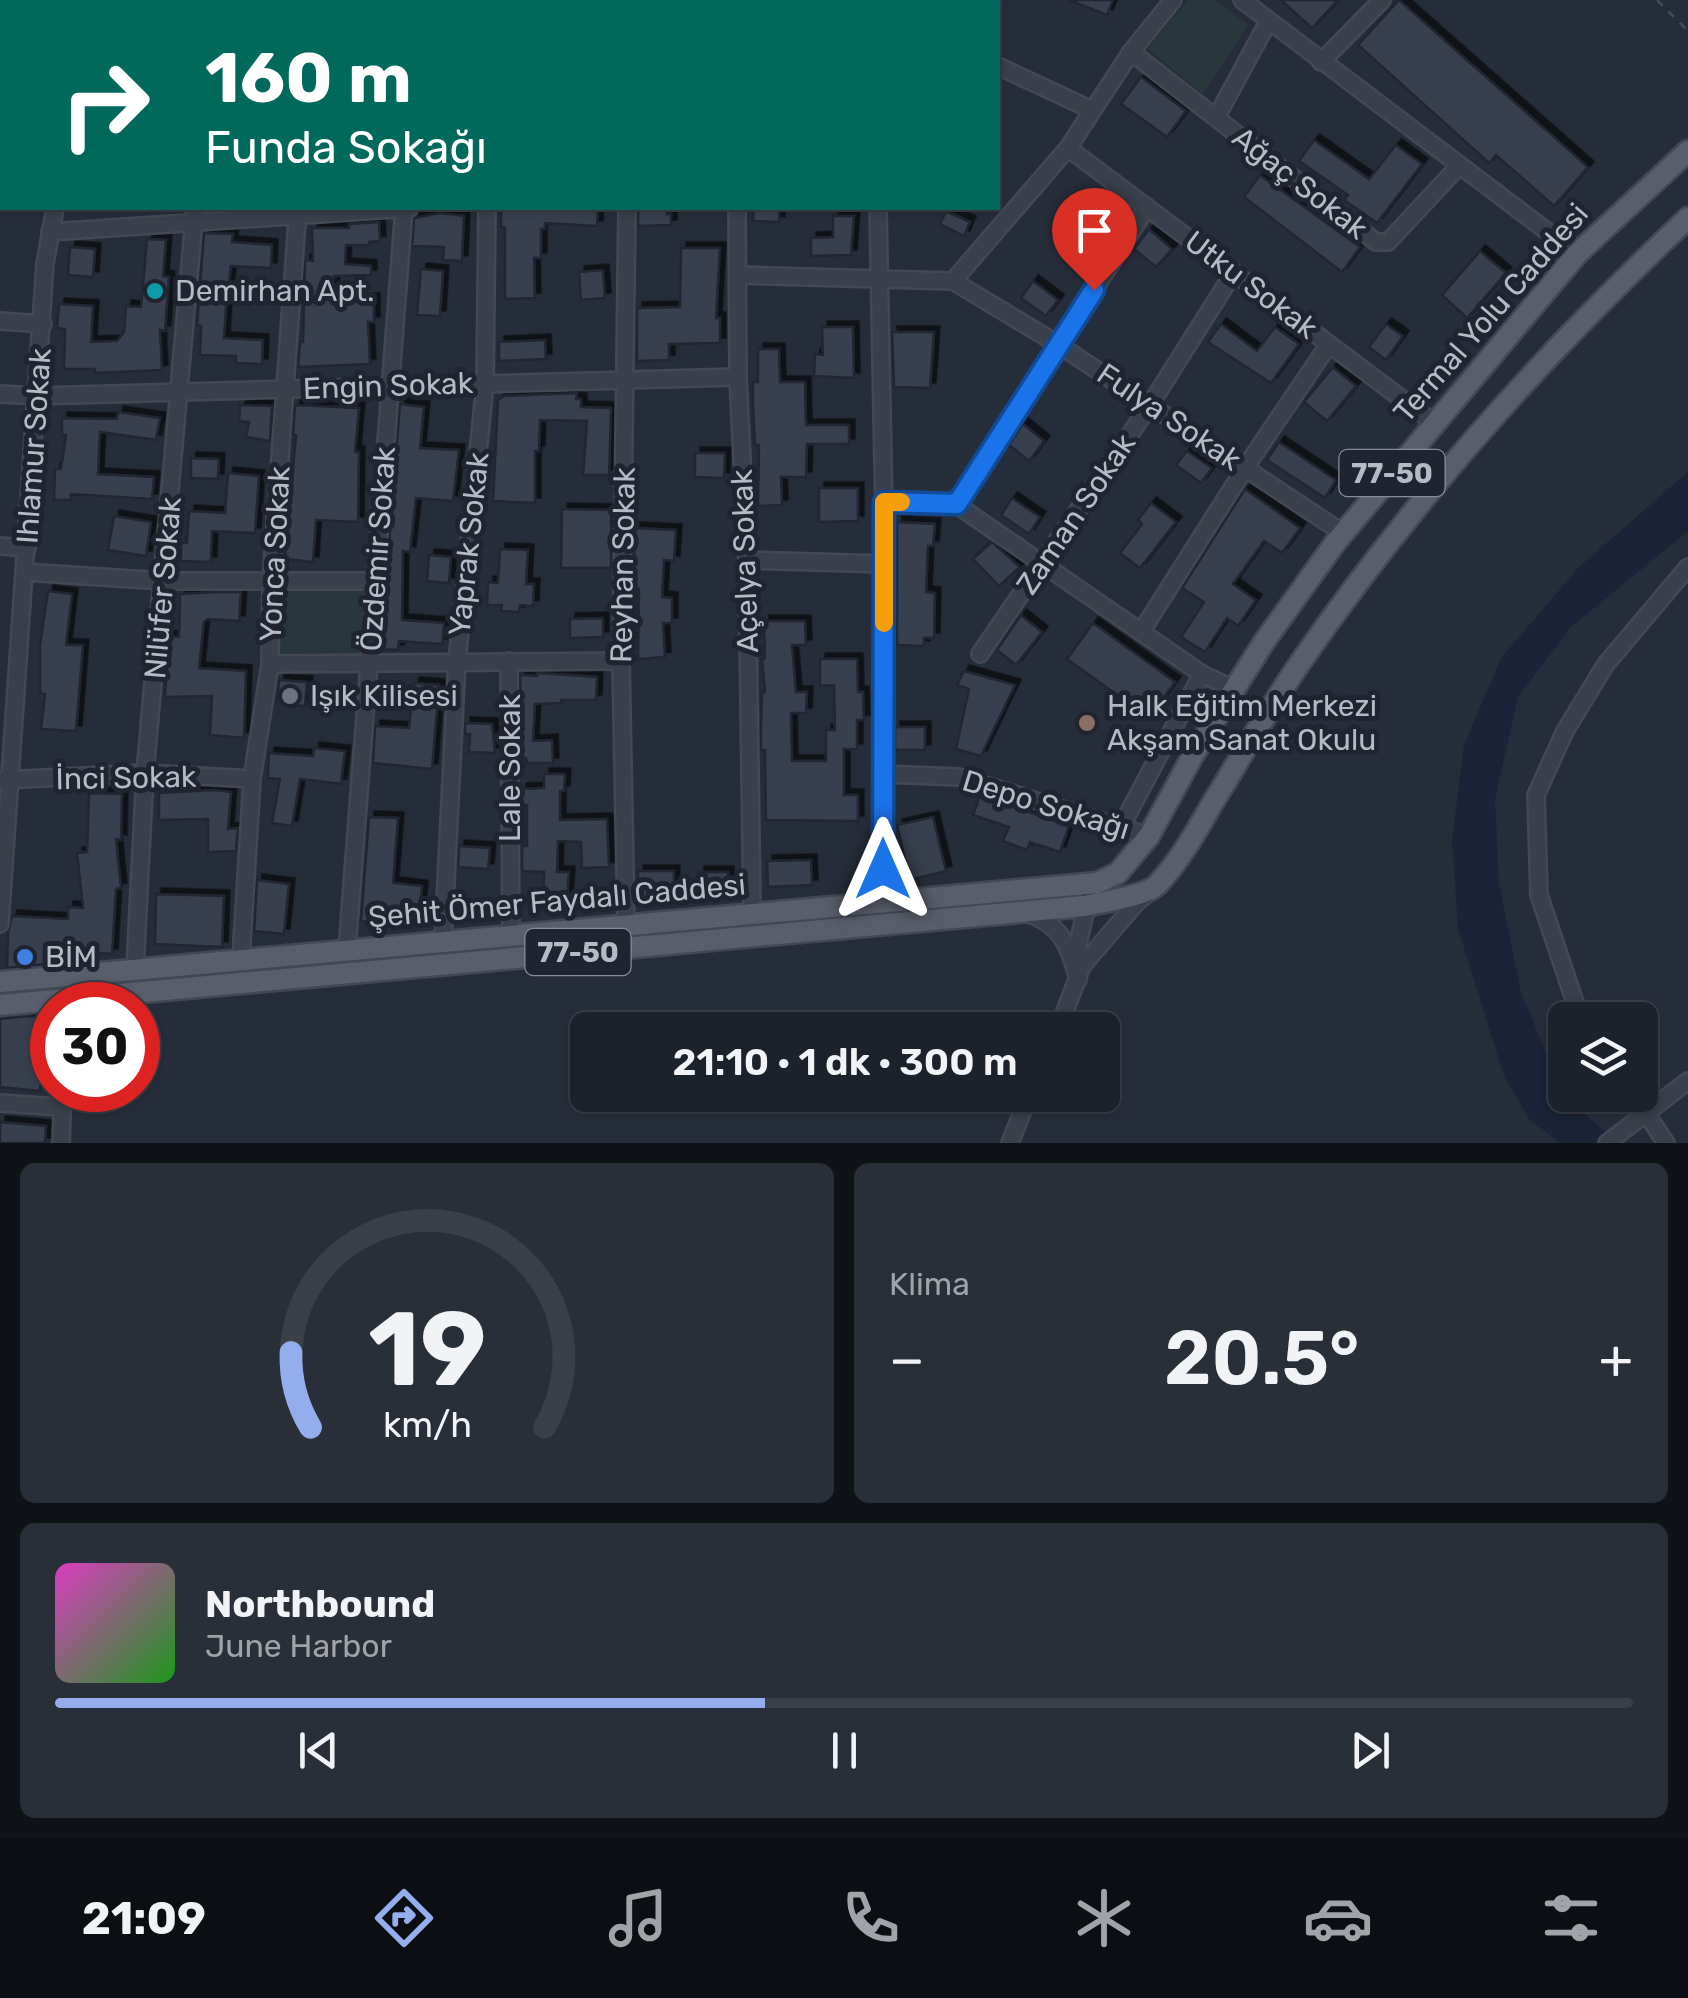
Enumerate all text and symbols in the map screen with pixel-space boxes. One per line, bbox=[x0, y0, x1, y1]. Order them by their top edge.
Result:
text: 160 m bbox=[205, 37, 412, 120]
icon: right bbox=[40, 40, 170, 170]
street label: Ağaç Sokak bbox=[1225, 119, 1375, 247]
text: Funda Sokağı bbox=[205, 121, 487, 174]
pin bbox=[1052, 188, 1137, 291]
street label: Termal Yolu Caddesi bbox=[1386, 196, 1596, 430]
icon: arrive bbox=[1067, 203, 1122, 258]
street label: Utku Sokak bbox=[1178, 223, 1325, 347]
place label: Demirhan Apt. bbox=[175, 273, 374, 309]
marker: Demirhan Apt. bbox=[144, 280, 166, 302]
street label: Ihlamur Sokak bbox=[9, 346, 59, 545]
street label: Fulya Sokak bbox=[1090, 356, 1248, 478]
street label: Engin Sokak bbox=[302, 365, 474, 407]
street label: Zaman Sokak bbox=[1009, 426, 1143, 601]
street label: Özdemir Sokak bbox=[353, 445, 403, 653]
street label: Yaprak Sokak bbox=[441, 450, 497, 638]
road number: 77-50 bbox=[1340, 450, 1444, 496]
street label: Yonca Sokak bbox=[252, 465, 298, 643]
street label: Reyhan Sokak bbox=[603, 466, 643, 663]
street label: Açelya Sokak bbox=[724, 468, 766, 653]
street label: Nilüfer Sokak bbox=[137, 495, 189, 681]
place label: Işık Kilisesi bbox=[310, 678, 458, 714]
marker: Işık Kilisesi bbox=[279, 685, 301, 707]
place label: Halk Eğitim Merkezi Akşam Sanat Okulu bbox=[1107, 688, 1377, 758]
street label: Lale Sokak bbox=[492, 693, 528, 842]
marker: Halk Eğitim Merkezi Akşam Sanat Okulu bbox=[1076, 712, 1098, 734]
street label: İnci Sokak bbox=[55, 759, 197, 797]
street label: Depo Sokağı bbox=[958, 763, 1134, 847]
position arrow bbox=[831, 817, 935, 921]
street label: Şehit Ömer Faydalı Caddesi bbox=[367, 867, 747, 935]
road number: 77-50 bbox=[526, 929, 630, 975]
place label: BİM bbox=[45, 939, 97, 975]
marker: BİM bbox=[14, 946, 36, 968]
speed limit sign: 30 bbox=[30, 982, 160, 1112]
map controls bbox=[1548, 1002, 1658, 1112]
button: layers bbox=[1548, 1002, 1658, 1112]
text: 21:10 · 1 dk · 300 m bbox=[672, 1039, 1018, 1085]
text: Klima bbox=[889, 1265, 970, 1303]
text: 19 bbox=[368, 1288, 486, 1411]
text: 20.5° bbox=[1164, 1314, 1359, 1403]
text: − bbox=[889, 1327, 925, 1392]
text: + bbox=[1599, 1327, 1633, 1392]
text: km/h bbox=[382, 1404, 472, 1446]
text: Northbound bbox=[205, 1581, 435, 1627]
text: June Harbor bbox=[205, 1627, 392, 1665]
icon: previous bbox=[291, 1723, 346, 1778]
icon: pause bbox=[817, 1723, 872, 1778]
icon: next bbox=[1343, 1723, 1398, 1778]
icon: directions bbox=[369, 1883, 439, 1953]
icon: music bbox=[603, 1883, 673, 1953]
icon: phone bbox=[836, 1883, 906, 1953]
icon: climate bbox=[1069, 1883, 1139, 1953]
icon: car bbox=[1303, 1883, 1373, 1953]
icon: filters bbox=[1536, 1883, 1606, 1953]
text: 21:09 bbox=[82, 1892, 206, 1945]

